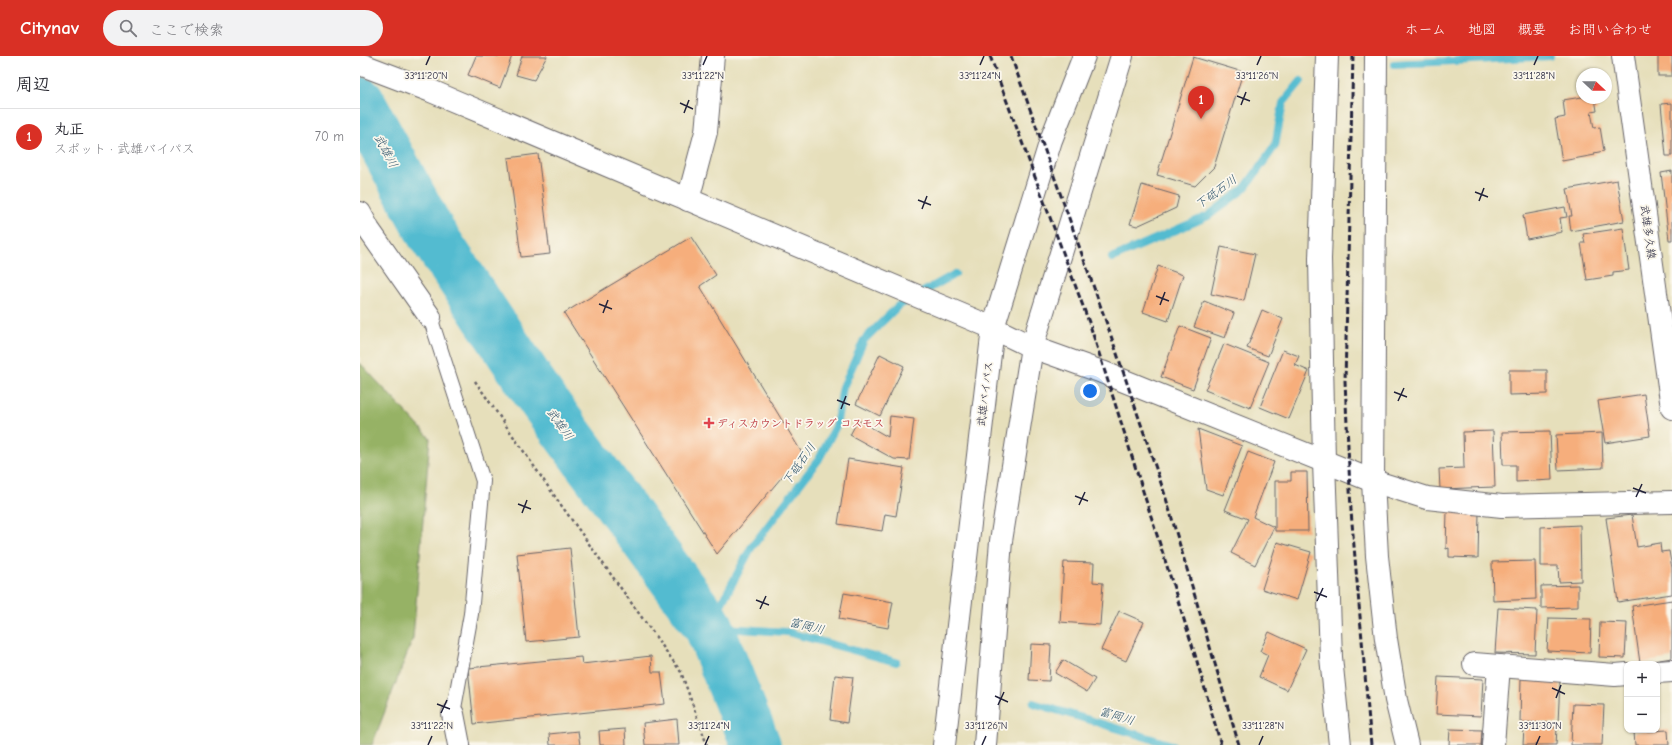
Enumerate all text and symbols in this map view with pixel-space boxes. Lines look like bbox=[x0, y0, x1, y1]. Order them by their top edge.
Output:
search box bbox=[103, 10, 383, 46]
text: Citynav bbox=[20, 17, 79, 39]
icon: search bbox=[117, 17, 139, 39]
text: ここで検索 bbox=[149, 21, 224, 39]
text: ホーム bbox=[1405, 21, 1446, 38]
text: 地図 bbox=[1468, 21, 1496, 38]
text: 概要 bbox=[1518, 21, 1546, 38]
text: お問い合わせ bbox=[1568, 21, 1652, 38]
north arrow bbox=[1576, 68, 1612, 104]
text: 33°11'20"N bbox=[404, 70, 448, 82]
text: 33°11'22"N bbox=[682, 70, 724, 82]
text: 33°11'24"N bbox=[959, 70, 1001, 82]
text: 33°11'26"N bbox=[1236, 70, 1278, 82]
text: 33°11'28"N bbox=[1513, 70, 1555, 82]
text: 周辺 bbox=[16, 75, 50, 94]
pin: 1 bbox=[1188, 86, 1214, 119]
text: 丸正 bbox=[54, 120, 84, 138]
text: 1 bbox=[26, 129, 32, 144]
text: 70 m bbox=[315, 129, 344, 144]
water label: 武雄川 bbox=[371, 132, 401, 170]
text: スポット · 武雄バイパス bbox=[54, 141, 195, 156]
water label: 下砥石川 bbox=[1192, 172, 1240, 212]
street label: 武雄多久線 bbox=[1638, 204, 1658, 260]
street label: 武雄バイパス bbox=[975, 361, 995, 427]
your location bbox=[1080, 381, 1100, 401]
water label: 武雄川 bbox=[544, 405, 576, 443]
place label: ディスカウントドラッグ コスモス bbox=[717, 417, 884, 430]
marker: ディスカウントドラッグ コスモス bbox=[704, 418, 714, 428]
water label: 下砥石川 bbox=[779, 440, 819, 488]
water label: 富岡川 bbox=[788, 615, 826, 637]
map controls bbox=[1624, 661, 1660, 733]
button: + bbox=[1624, 661, 1660, 697]
button: − bbox=[1624, 697, 1660, 733]
water label: 富岡川 bbox=[1098, 704, 1136, 728]
text: 33°11'22"N bbox=[411, 720, 453, 732]
text: 33°11'24"N bbox=[688, 720, 730, 732]
text: 33°11'26"N bbox=[965, 720, 1007, 732]
text: 33°11'28"N bbox=[1242, 720, 1284, 732]
text: 33°11'30"N bbox=[1519, 720, 1561, 732]

